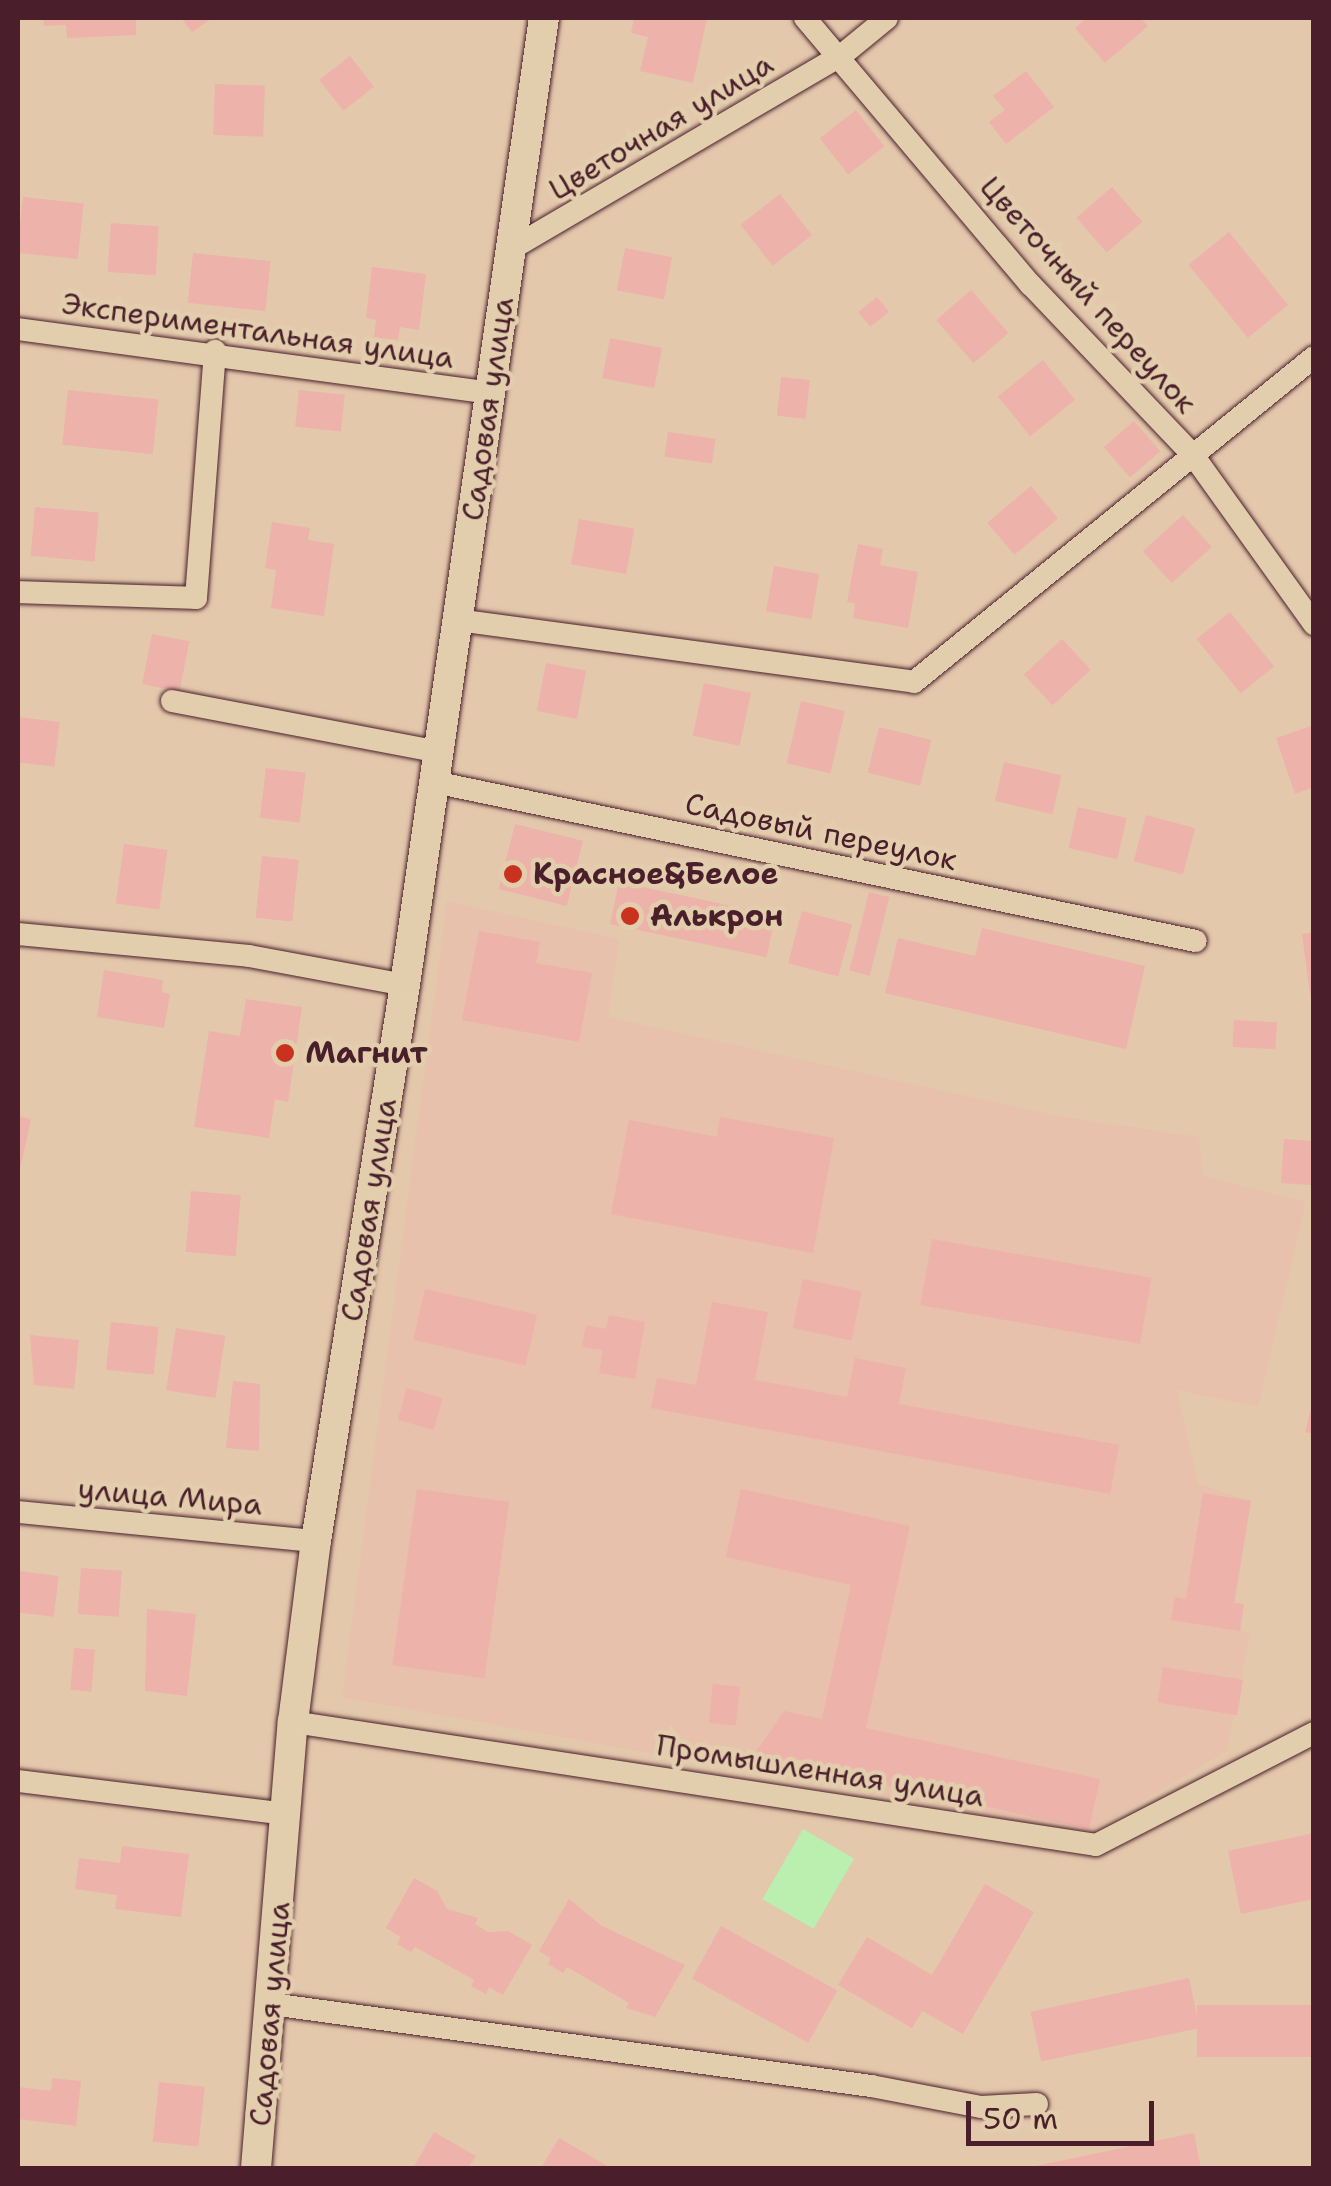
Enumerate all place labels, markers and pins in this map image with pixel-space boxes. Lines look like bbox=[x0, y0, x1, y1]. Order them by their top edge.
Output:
place label: Красное&Белое bbox=[533, 856, 778, 892]
marker: Красное&Белое bbox=[502, 863, 524, 885]
place label: Алькрон bbox=[650, 898, 783, 934]
marker: Алькрон bbox=[619, 905, 641, 927]
place label: Магнит bbox=[305, 1035, 428, 1071]
marker: Магнит bbox=[274, 1042, 296, 1064]

